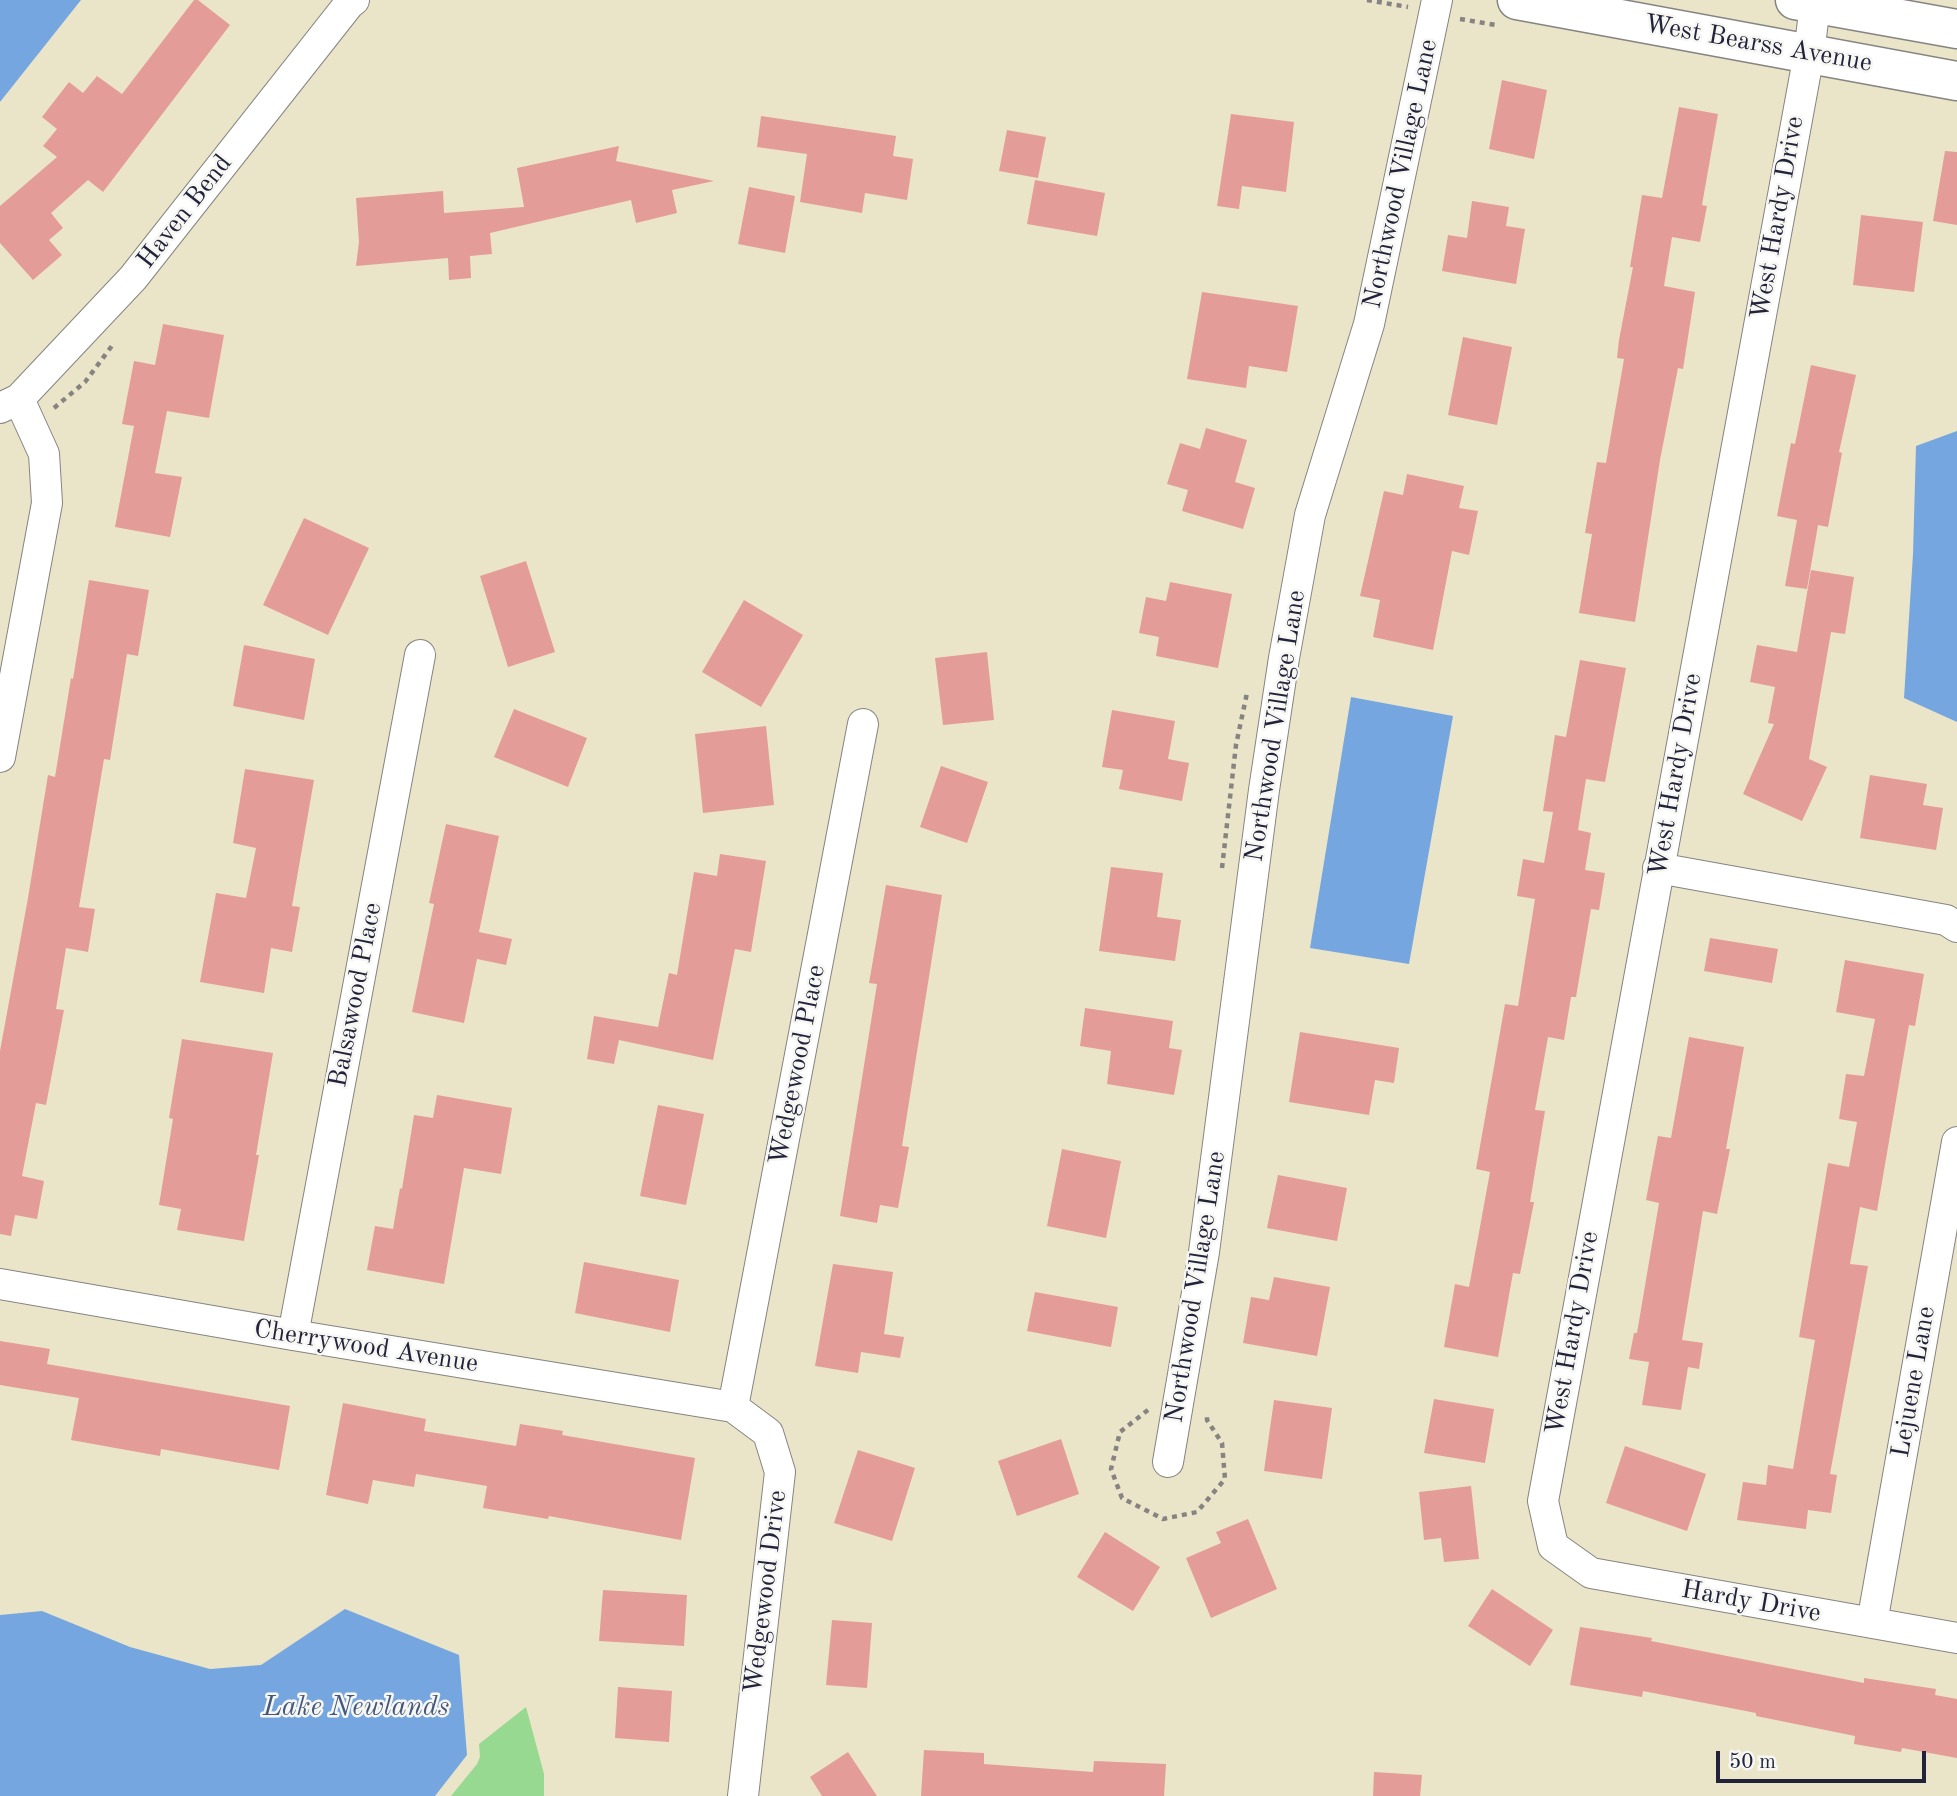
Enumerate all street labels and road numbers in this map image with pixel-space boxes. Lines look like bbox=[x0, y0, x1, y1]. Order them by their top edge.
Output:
street label: West Bearss Avenue bbox=[1642, 9, 1874, 79]
street label: Northwood Village Lane bbox=[1357, 36, 1445, 312]
street label: West Hardy Drive bbox=[1745, 114, 1811, 322]
street label: Haven Bend bbox=[131, 149, 239, 275]
street label: Northwood Village Lane bbox=[1239, 588, 1313, 864]
street label: West Hardy Drive bbox=[1643, 671, 1709, 879]
street label: Balsawood Place bbox=[323, 900, 389, 1090]
street label: Wedgewood Place bbox=[763, 962, 833, 1168]
street label: Northwood Village Lane bbox=[1159, 1149, 1233, 1425]
street label: West Hardy Drive bbox=[1540, 1229, 1606, 1437]
street label: Lejuene Lane bbox=[1885, 1304, 1943, 1460]
street label: Cherrywood Avenue bbox=[252, 1314, 480, 1380]
street label: Wedgewood Drive bbox=[738, 1488, 794, 1696]
street label: Hardy Drive bbox=[1679, 1574, 1823, 1630]

